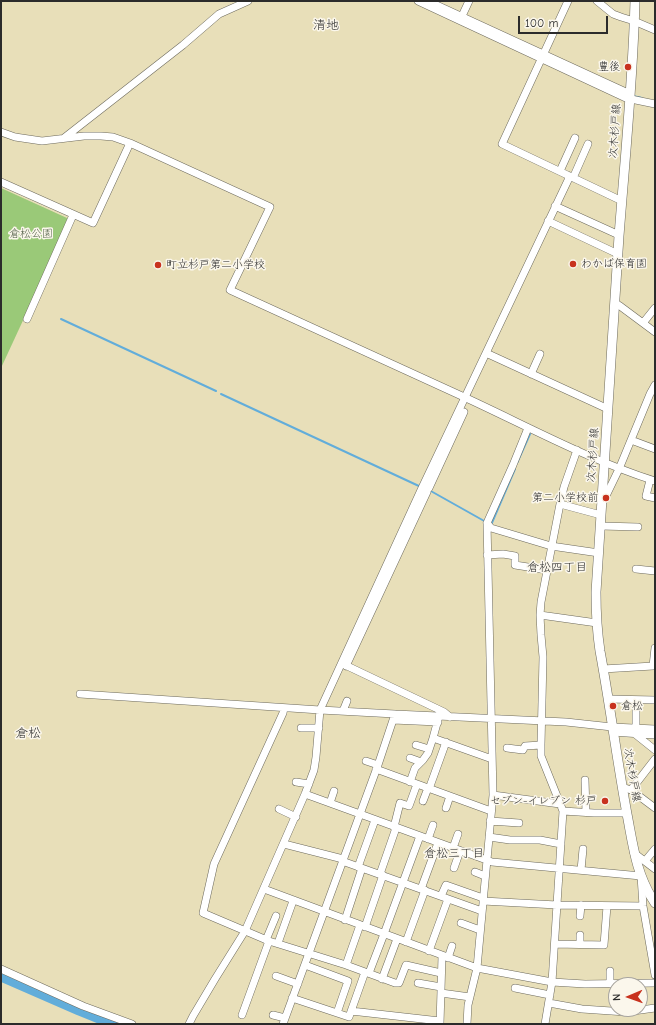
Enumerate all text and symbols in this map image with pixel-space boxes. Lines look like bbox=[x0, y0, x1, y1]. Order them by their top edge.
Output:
scale bar bbox=[520, 8, 610, 34]
text: 100 m bbox=[525, 16, 558, 30]
district label: 清地 bbox=[313, 17, 339, 33]
place label: 豊後 bbox=[598, 60, 620, 74]
marker: 豊後 bbox=[623, 62, 633, 72]
street label: 次木杉戸線 bbox=[606, 103, 624, 159]
park label: 倉松公園 bbox=[9, 227, 53, 241]
place label: わかば保育園 bbox=[581, 257, 647, 271]
place label: 町立杉戸第二小学校 bbox=[166, 258, 265, 272]
marker: わかば保育園 bbox=[568, 259, 578, 269]
marker: 町立杉戸第二小学校 bbox=[153, 260, 163, 270]
street label: 次木杉戸線 bbox=[584, 427, 602, 483]
place label: 第二小学校前 bbox=[532, 491, 598, 505]
marker: 第二小学校前 bbox=[601, 493, 611, 503]
district label: 倉松四丁目 bbox=[527, 561, 587, 575]
place label: 倉松 bbox=[621, 699, 643, 713]
marker: 倉松 bbox=[608, 701, 618, 711]
district label: 倉松 bbox=[15, 725, 41, 741]
street label: 次木杉戸線 bbox=[621, 747, 643, 803]
place label: セブン-イレブン 杉戸 bbox=[490, 794, 597, 808]
marker: セブン-イレブン 杉戸 bbox=[600, 796, 610, 806]
district label: 倉松三丁目 bbox=[424, 847, 484, 861]
north arrow bbox=[608, 977, 648, 1017]
text: N bbox=[610, 994, 623, 1001]

